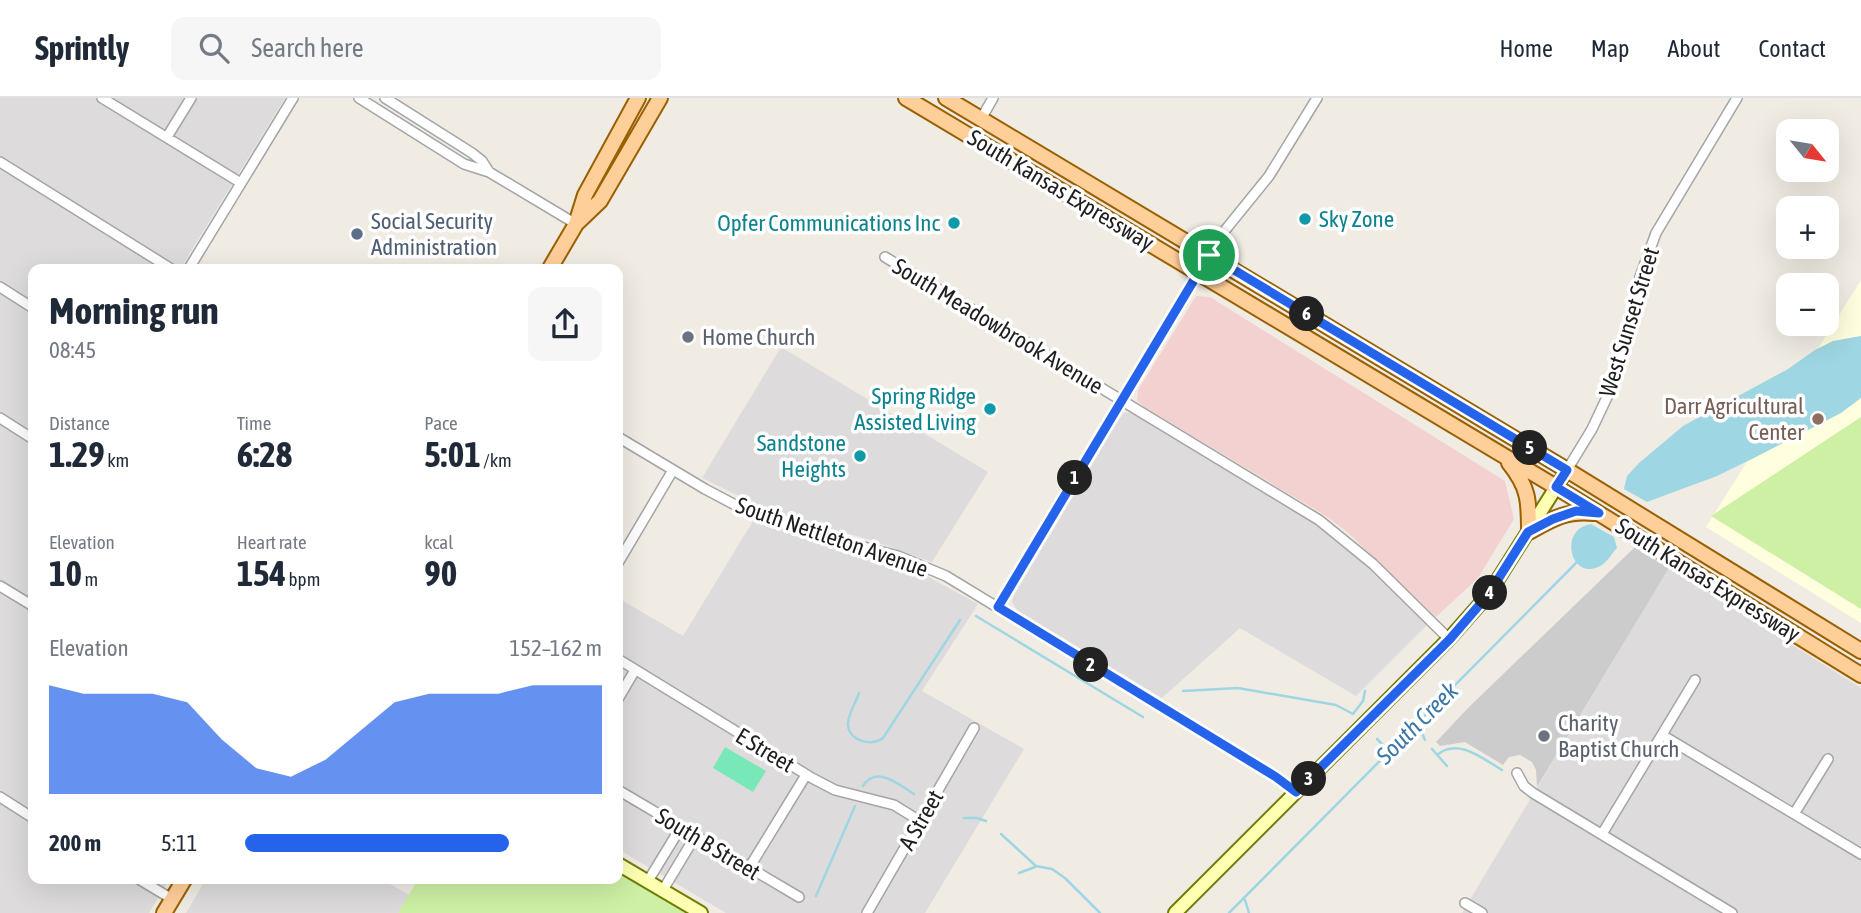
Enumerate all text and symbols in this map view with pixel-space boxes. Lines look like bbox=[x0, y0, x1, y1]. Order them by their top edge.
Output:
search box bbox=[171, 17, 661, 80]
text: Sprintly bbox=[35, 29, 129, 67]
icon: search bbox=[195, 29, 233, 67]
text: Search here bbox=[251, 33, 364, 63]
text: Home bbox=[1499, 35, 1553, 62]
text: Map bbox=[1591, 35, 1629, 62]
text: About bbox=[1667, 35, 1720, 62]
text: Contact bbox=[1758, 35, 1826, 62]
north arrow bbox=[1776, 119, 1839, 182]
map controls bbox=[1776, 119, 1839, 336]
street label: South Kansas Expressway bbox=[963, 124, 1159, 256]
button: + bbox=[1776, 196, 1839, 259]
place label: Sky Zone bbox=[1319, 206, 1394, 232]
place label: Social Security Administration bbox=[371, 208, 497, 260]
place label: Opfer Communications Inc bbox=[717, 210, 940, 236]
marker: Sky Zone bbox=[1297, 211, 1313, 227]
marker: Opfer Communications Inc bbox=[946, 215, 962, 231]
pin bbox=[1179, 225, 1239, 285]
marker: Social Security Administration bbox=[349, 226, 365, 242]
icon: arrive bbox=[1190, 236, 1228, 274]
street label: West Sunset Street bbox=[1594, 244, 1664, 400]
street label: South Meadowbrook Avenue bbox=[888, 253, 1108, 399]
button: − bbox=[1776, 273, 1839, 336]
button: share bbox=[528, 287, 602, 361]
text: Morning run bbox=[49, 289, 219, 332]
pin: 6 bbox=[1290, 296, 1324, 332]
text: 6 bbox=[1302, 302, 1311, 324]
place label: Home Church bbox=[702, 324, 815, 350]
marker: Home Church bbox=[680, 329, 696, 345]
text: 08:45 bbox=[49, 337, 96, 363]
place label: Spring Ridge Assisted Living bbox=[854, 383, 976, 435]
place label: Darr Agricultural Center bbox=[1664, 393, 1805, 445]
marker: Spring Ridge Assisted Living bbox=[982, 401, 998, 417]
marker: Darr Agricultural Center bbox=[1810, 411, 1826, 427]
text: Distance bbox=[49, 412, 110, 434]
text: Time bbox=[237, 412, 271, 434]
text: Pace bbox=[424, 412, 458, 434]
place label: Sandstone Heights bbox=[757, 430, 846, 482]
pin: 5 bbox=[1512, 430, 1548, 466]
text: 1.29 bbox=[49, 434, 105, 474]
text: 6:28 bbox=[237, 434, 292, 474]
text: 5:01 bbox=[424, 434, 481, 474]
text: 5 bbox=[1525, 436, 1534, 458]
marker: Sandstone Heights bbox=[852, 448, 868, 464]
text: km bbox=[105, 449, 129, 471]
text: /km bbox=[481, 449, 512, 471]
pin: 1 bbox=[1058, 460, 1092, 496]
text: 1 bbox=[1070, 466, 1079, 488]
street label: South Nettleton Avenue bbox=[733, 492, 931, 582]
street label: South Kansas Expressway bbox=[1611, 513, 1805, 647]
text: Elevation bbox=[49, 531, 115, 553]
text: Heart rate bbox=[237, 531, 307, 553]
text: kcal bbox=[424, 531, 453, 553]
text: 10 bbox=[49, 553, 82, 593]
text: 154 bbox=[237, 553, 286, 593]
text: 90 bbox=[424, 553, 457, 593]
text: m bbox=[82, 568, 98, 590]
text: bpm bbox=[286, 568, 320, 590]
pin: 4 bbox=[1472, 575, 1508, 610]
text: 4 bbox=[1485, 581, 1494, 603]
text: Elevation bbox=[49, 635, 129, 661]
text: 152–162 m bbox=[509, 635, 602, 661]
pin: 2 bbox=[1074, 648, 1108, 682]
text: 2 bbox=[1086, 653, 1095, 675]
water label: South Creek bbox=[1370, 676, 1464, 770]
place label: Charity Baptist Church bbox=[1558, 710, 1679, 762]
street label: E Street bbox=[731, 723, 799, 777]
marker: Charity Baptist Church bbox=[1536, 728, 1552, 744]
pin: 3 bbox=[1292, 762, 1326, 796]
text: 3 bbox=[1304, 767, 1313, 789]
street label: A Street bbox=[894, 785, 948, 855]
street label: South B Street bbox=[651, 803, 765, 885]
text: 200 m bbox=[49, 830, 101, 856]
text: 5:11 bbox=[161, 830, 198, 856]

